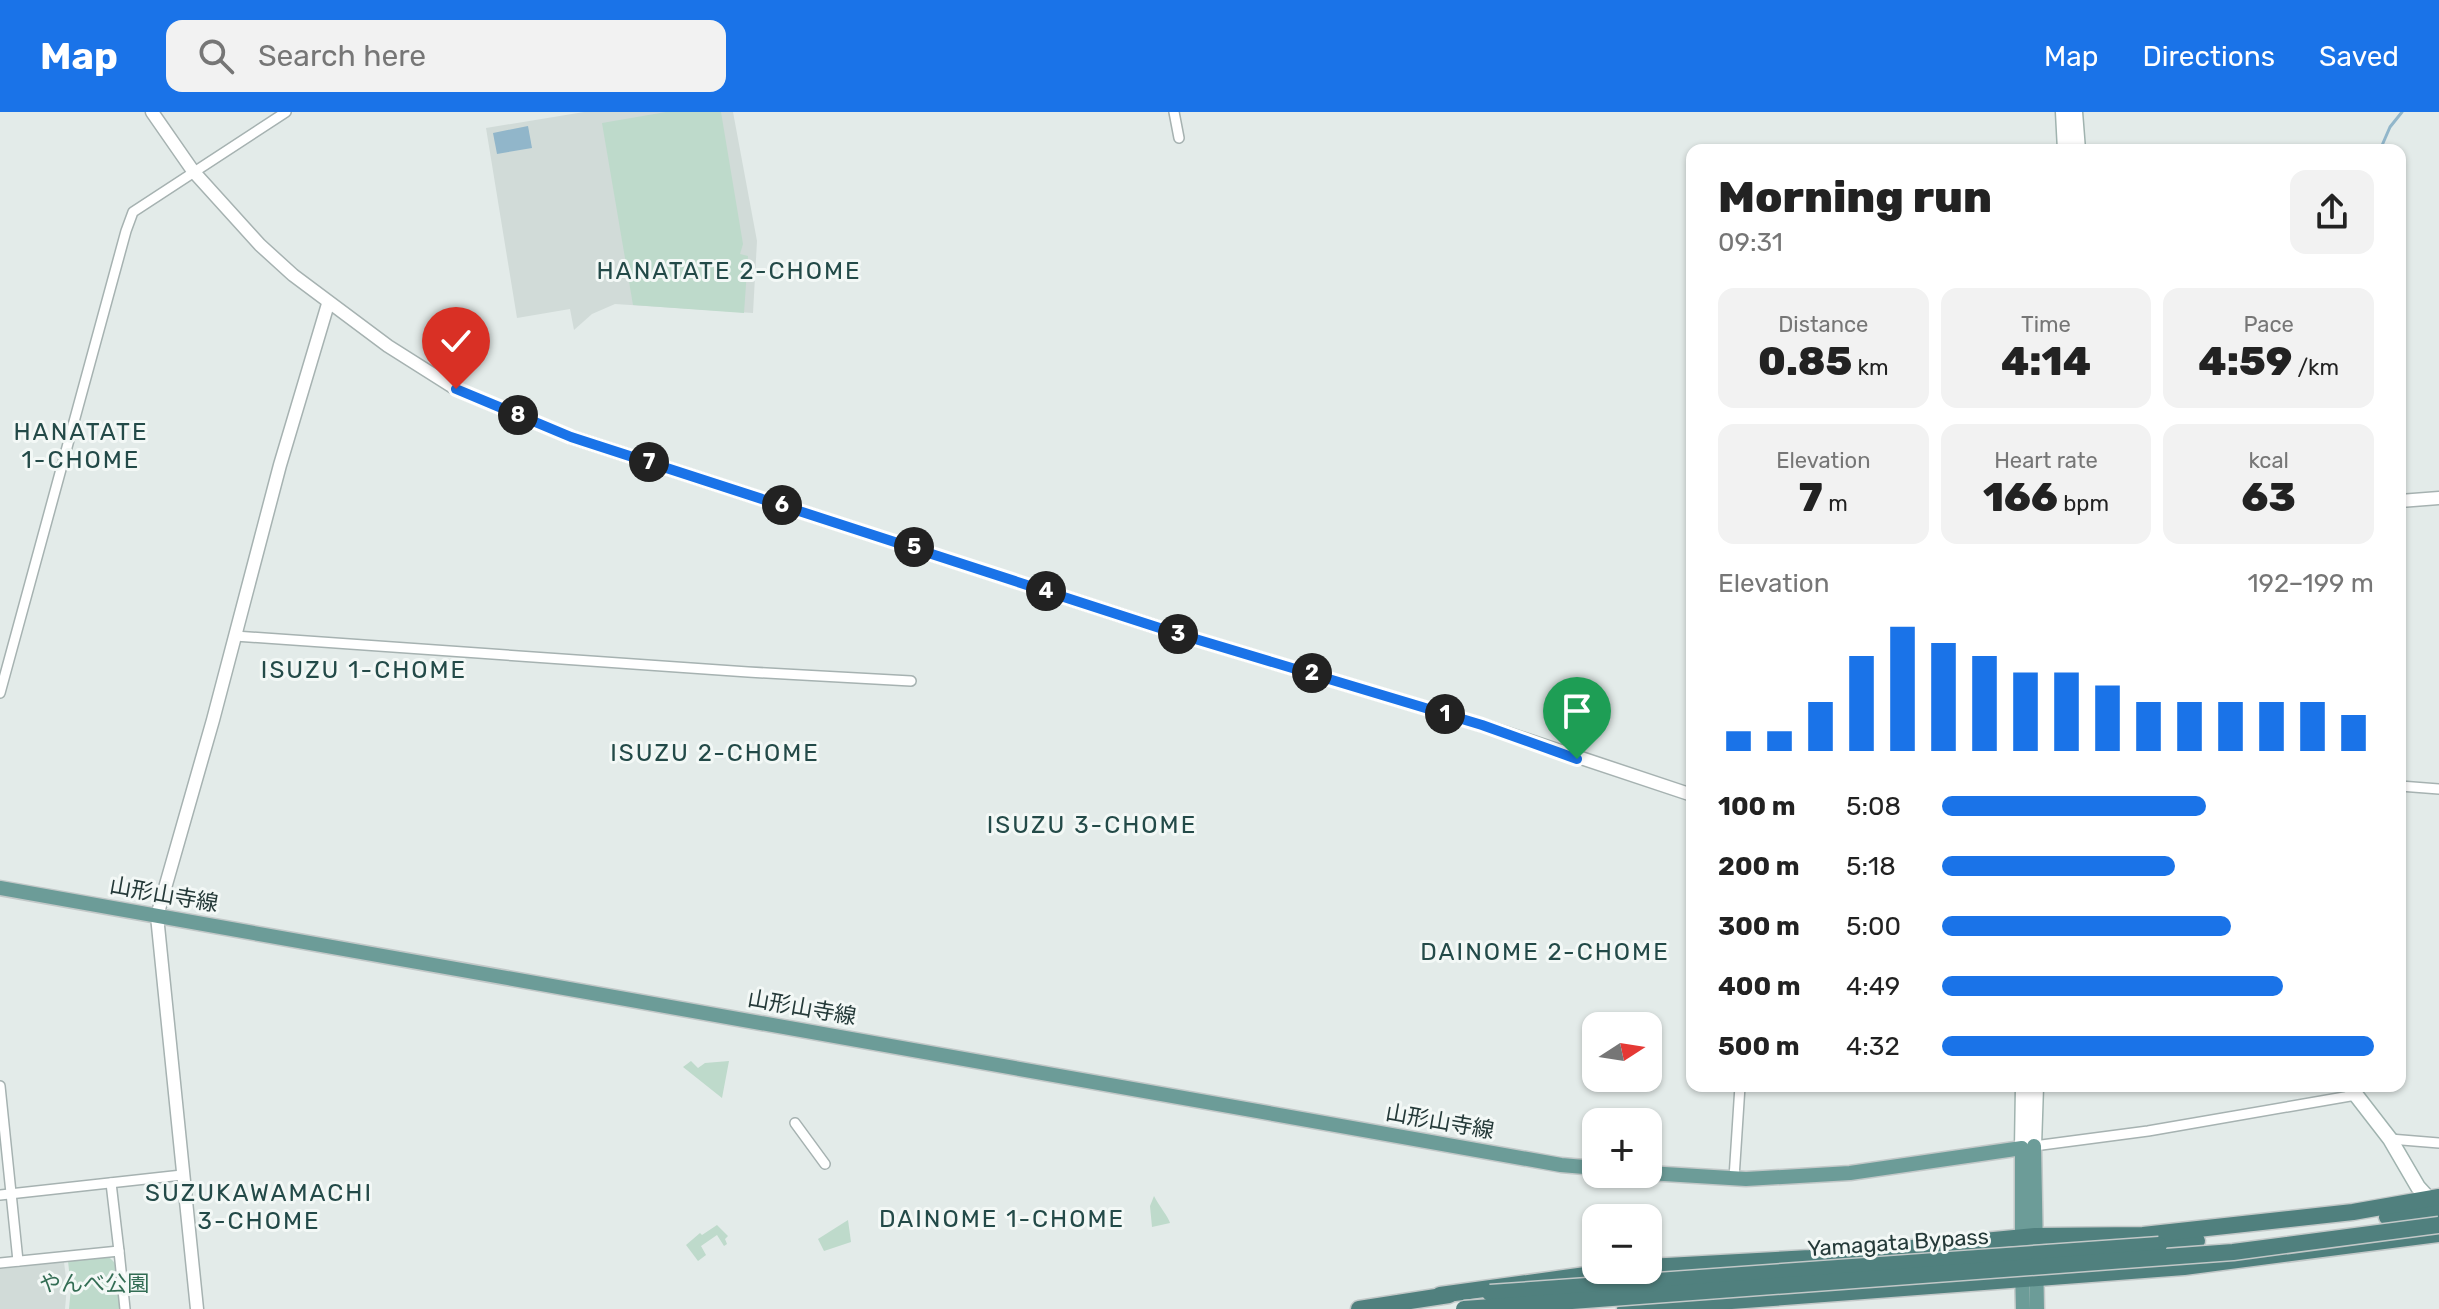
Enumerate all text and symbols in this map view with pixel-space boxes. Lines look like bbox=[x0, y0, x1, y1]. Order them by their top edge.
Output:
search box bbox=[166, 20, 726, 92]
text: Map bbox=[40, 33, 118, 79]
icon: search bbox=[194, 34, 238, 78]
text: Search here bbox=[258, 38, 426, 74]
text: Map bbox=[2044, 40, 2098, 73]
text: Directions bbox=[2142, 40, 2275, 73]
text: Saved bbox=[2319, 40, 2399, 73]
button: share bbox=[2290, 170, 2374, 254]
text: Morning run bbox=[1718, 171, 1992, 223]
text: 09:31 bbox=[1718, 227, 1783, 258]
district label: HANATATE 2-CHOME bbox=[596, 257, 862, 285]
pin bbox=[422, 307, 490, 389]
text: Distance bbox=[1778, 311, 1868, 338]
text: Time bbox=[2021, 311, 2071, 338]
text: Pace bbox=[2243, 311, 2294, 338]
icon: check bbox=[434, 319, 478, 363]
text: 0.85 bbox=[1758, 338, 1852, 385]
text: 4:14 bbox=[2001, 338, 2091, 385]
text: 4:59 bbox=[2198, 338, 2292, 385]
text: km bbox=[1852, 354, 1889, 381]
text: /km bbox=[2292, 354, 2339, 381]
pin: 8 bbox=[498, 395, 538, 435]
text: 8 bbox=[511, 401, 525, 428]
district label: HANATATE 1-CHOME bbox=[13, 418, 149, 474]
pin: 7 bbox=[629, 442, 669, 482]
text: Elevation bbox=[1776, 447, 1870, 474]
text: Heart rate bbox=[1994, 447, 2098, 474]
text: kcal bbox=[2248, 447, 2289, 474]
text: 7 bbox=[643, 448, 655, 475]
text: 7 bbox=[1799, 474, 1823, 521]
text: 166 bbox=[1983, 474, 2058, 521]
text: 63 bbox=[2242, 474, 2296, 521]
pin: 6 bbox=[762, 485, 802, 525]
text: m bbox=[1823, 490, 1848, 517]
text: bpm bbox=[2058, 490, 2109, 517]
text: 6 bbox=[775, 491, 789, 518]
pin: 5 bbox=[894, 527, 934, 567]
text: 5 bbox=[907, 533, 921, 560]
text: Elevation bbox=[1718, 568, 1829, 599]
text: 192–199 m bbox=[2247, 568, 2374, 599]
pin: 4 bbox=[1026, 571, 1066, 611]
text: 4 bbox=[1038, 577, 1054, 604]
pin: 3 bbox=[1158, 614, 1198, 654]
text: 3 bbox=[1171, 620, 1185, 647]
pin: 2 bbox=[1292, 653, 1332, 693]
district label: ISUZU 1-CHOME bbox=[261, 656, 467, 684]
text: 2 bbox=[1305, 659, 1319, 686]
pin bbox=[1543, 677, 1611, 759]
icon: arrive bbox=[1555, 689, 1599, 733]
pin: 1 bbox=[1425, 694, 1465, 734]
text: 1 bbox=[1440, 700, 1450, 727]
district label: ISUZU 2-CHOME bbox=[610, 739, 820, 767]
text: 100 m bbox=[1718, 791, 1796, 822]
text: 5:08 bbox=[1846, 791, 1901, 822]
district label: ISUZU 3-CHOME bbox=[987, 811, 1197, 839]
text: 200 m bbox=[1718, 851, 1800, 882]
text: 5:18 bbox=[1846, 851, 1896, 882]
street label: 山形山寺線 bbox=[107, 872, 220, 917]
text: 300 m bbox=[1718, 911, 1800, 942]
text: 5:00 bbox=[1846, 911, 1901, 942]
district label: DAINOME 2-CHOME bbox=[1420, 938, 1670, 966]
text: 400 m bbox=[1718, 971, 1800, 1002]
text: 4:49 bbox=[1846, 971, 1900, 1002]
street label: 山形山寺線 bbox=[745, 985, 858, 1030]
north arrow bbox=[1582, 1012, 1662, 1092]
map controls bbox=[1582, 1012, 1662, 1284]
text: 500 m bbox=[1718, 1031, 1800, 1062]
text: 4:32 bbox=[1846, 1031, 1900, 1062]
street label: 山形山寺線 bbox=[1383, 1099, 1496, 1144]
button: + bbox=[1582, 1108, 1662, 1188]
district label: SUZUKAWAMACHI 3-CHOME bbox=[145, 1179, 373, 1235]
button: − bbox=[1582, 1204, 1662, 1284]
district label: DAINOME 1-CHOME bbox=[879, 1205, 1125, 1233]
street label: Yamagata Bypass bbox=[1806, 1223, 1990, 1262]
park label: やんべ公園 bbox=[39, 1270, 149, 1297]

